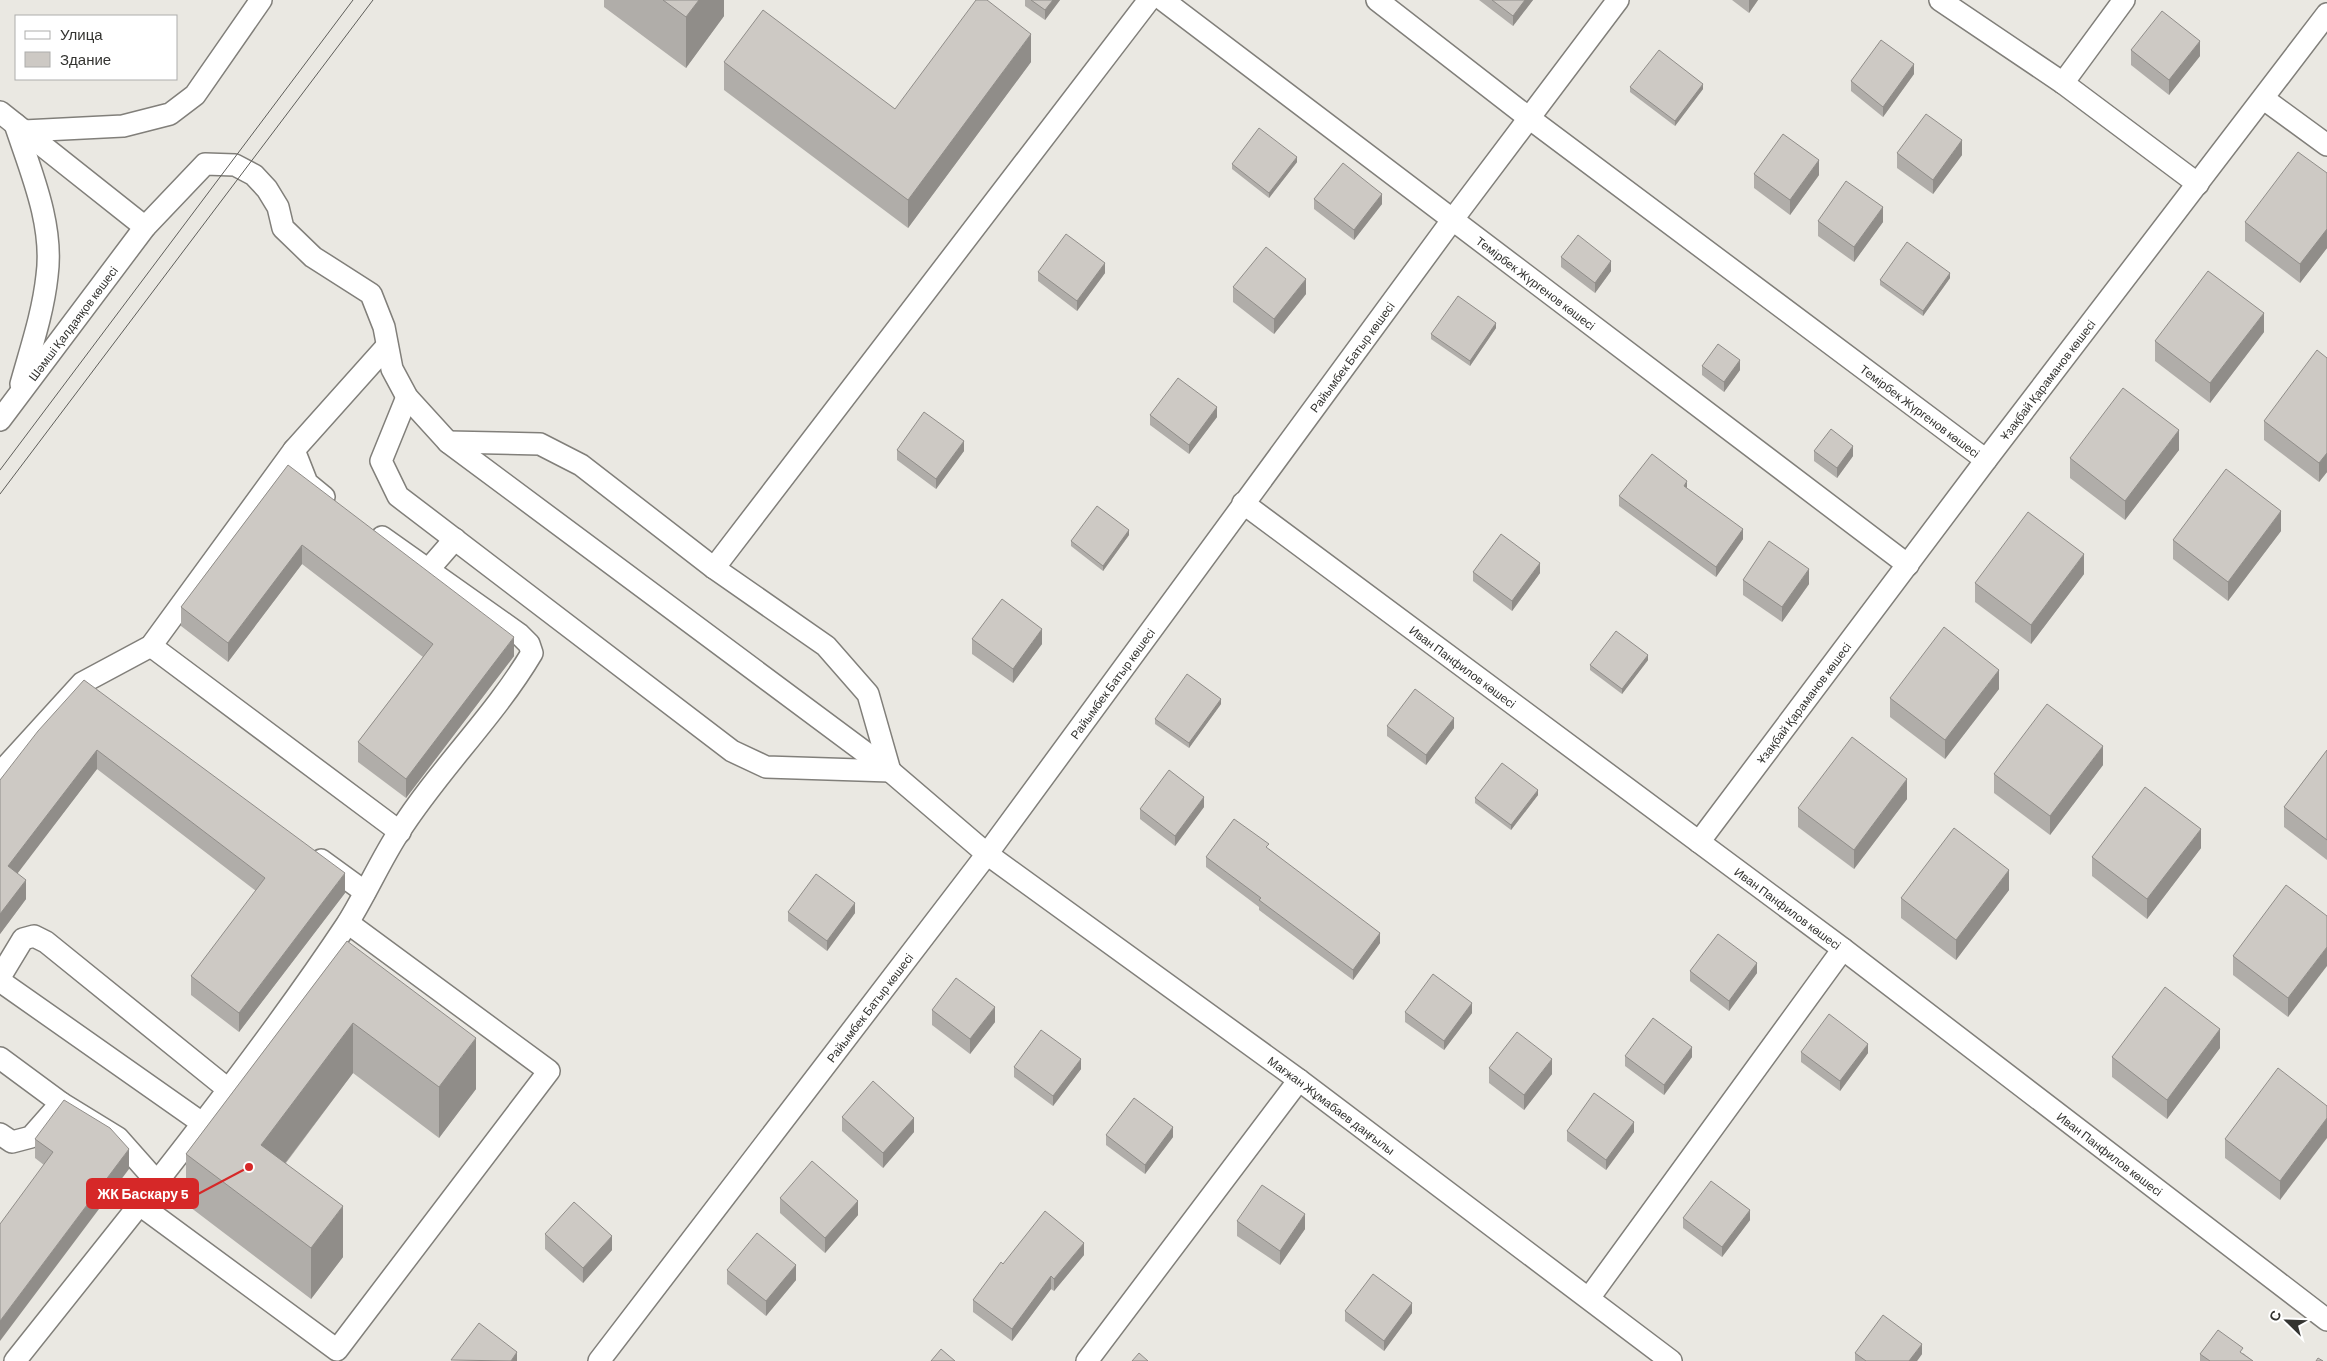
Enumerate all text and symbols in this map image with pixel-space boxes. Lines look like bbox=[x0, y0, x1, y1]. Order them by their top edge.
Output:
legend bbox=[15, 15, 178, 80]
text: Улица bbox=[60, 25, 103, 43]
text: Здание bbox=[60, 50, 111, 68]
street label: Темірбек Жүргенов көшесі bbox=[1474, 233, 1598, 332]
street label: Шәмші Қалдаяқов көшесі bbox=[25, 263, 120, 383]
street label: Райымбек Батыр көшесі bbox=[1307, 299, 1397, 415]
street label: Ұзақбай Қараманов көшесі bbox=[1997, 317, 2098, 442]
street label: Темірбек Жүргенов көшесі bbox=[1858, 361, 1983, 460]
street label: Иван Панфилов көшесі bbox=[1407, 622, 1519, 710]
street label: Райымбек Батыр көшесі bbox=[1067, 626, 1157, 741]
street label: Ұзақбай Қараманов көшесі bbox=[1754, 640, 1853, 766]
street label: Иван Панфилов көшесі bbox=[1732, 864, 1844, 952]
street label: Райымбек Батыр көшесі bbox=[823, 950, 916, 1065]
street label: Мағжан Жұмабаев даңғылы bbox=[1265, 1053, 1398, 1157]
street label: Иван Панфилов көшесі bbox=[2055, 1109, 2165, 1198]
callout: ЖК Баскару 5 bbox=[87, 1179, 198, 1208]
text: ЖК Баскару 5 bbox=[97, 1185, 189, 1202]
north arrow bbox=[2262, 1296, 2312, 1346]
text: С bbox=[2265, 1308, 2284, 1324]

